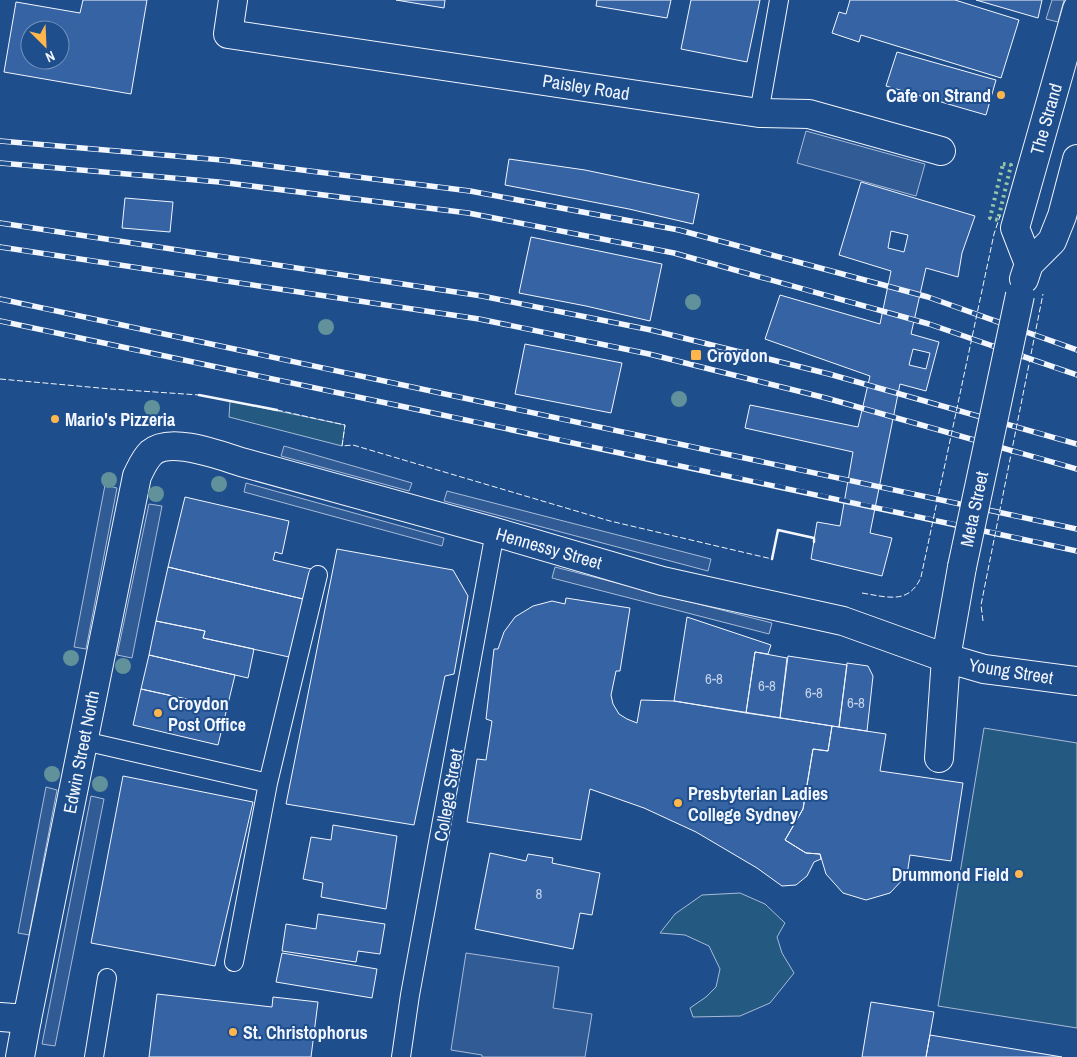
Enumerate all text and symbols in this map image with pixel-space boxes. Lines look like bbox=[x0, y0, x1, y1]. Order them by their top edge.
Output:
north arrow bbox=[20, 20, 70, 70]
text: N bbox=[43, 47, 58, 67]
street label: Paisley Road bbox=[541, 68, 631, 106]
street label: The Strand bbox=[1024, 80, 1068, 158]
place label: Cafe on Strand bbox=[886, 83, 991, 108]
marker: Cafe on Strand bbox=[995, 89, 1007, 101]
place label: Croydon bbox=[707, 343, 768, 368]
marker: Croydon bbox=[689, 348, 703, 362]
place label: Mario's Pizzeria bbox=[65, 407, 176, 432]
marker: Mario's Pizzeria bbox=[49, 413, 61, 425]
street label: Meta Street bbox=[954, 469, 994, 549]
street label: Hennessy Street bbox=[493, 521, 605, 575]
street label: Young Street bbox=[967, 652, 1055, 690]
house number: 6-8 bbox=[705, 668, 723, 689]
house number: 6-8 bbox=[758, 675, 776, 696]
house number: 6-8 bbox=[805, 682, 823, 703]
street label: Edwin Street North bbox=[57, 688, 105, 816]
place label: Croydon Post Office bbox=[168, 691, 246, 737]
house number: 6-8 bbox=[847, 692, 865, 713]
marker: Croydon Post Office bbox=[152, 707, 164, 719]
street label: College Street bbox=[428, 747, 468, 843]
place label: Presbyterian Ladies College Sydney bbox=[688, 781, 828, 827]
marker: Presbyterian Ladies College Sydney bbox=[672, 797, 684, 809]
place label: Drummond Field bbox=[892, 862, 1009, 887]
marker: Drummond Field bbox=[1013, 868, 1025, 880]
house number: 8 bbox=[536, 883, 543, 904]
place label: St. Christophorus bbox=[243, 1020, 368, 1045]
marker: St. Christophorus bbox=[227, 1026, 239, 1038]

